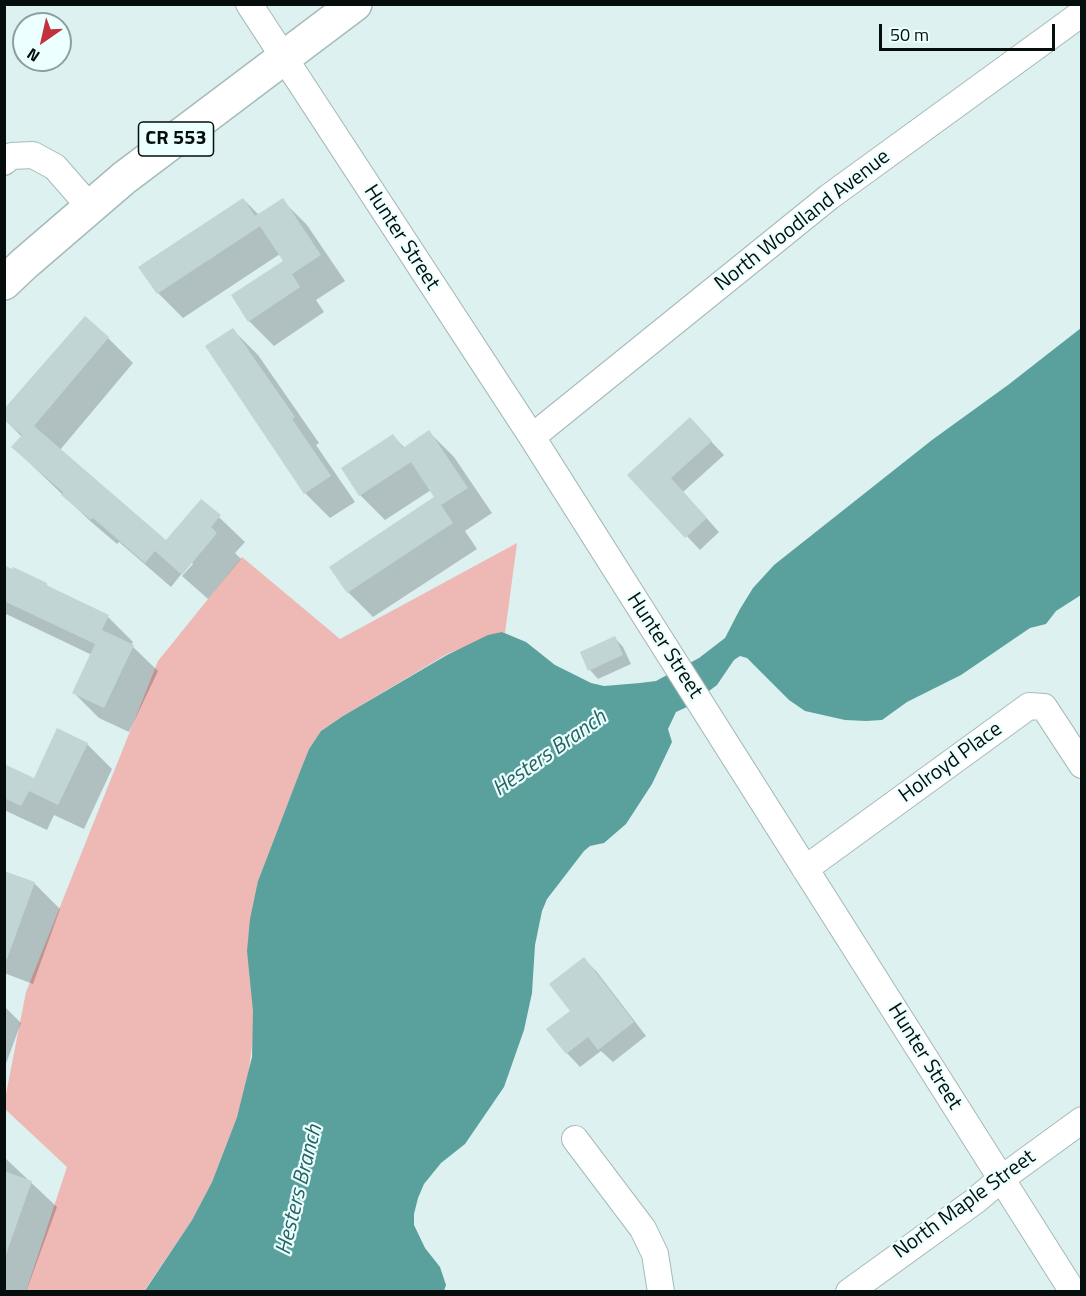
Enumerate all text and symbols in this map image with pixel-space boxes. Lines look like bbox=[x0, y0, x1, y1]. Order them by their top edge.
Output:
north arrow bbox=[12, 12, 72, 72]
scale bar bbox=[882, 12, 1058, 50]
text: 50 m bbox=[890, 21, 929, 48]
text: N bbox=[22, 42, 44, 68]
road number: CR 553 bbox=[138, 122, 213, 156]
street label: North Woodland Avenue bbox=[710, 145, 896, 297]
street label: Hunter Street bbox=[358, 181, 444, 295]
street label: Hunter Street bbox=[621, 589, 707, 703]
water label: Hesters Branch bbox=[488, 705, 612, 803]
street label: Holroyd Place bbox=[895, 717, 1007, 809]
street label: Hunter Street bbox=[881, 999, 967, 1115]
water label: Hesters Branch bbox=[271, 1122, 329, 1258]
street label: North Maple Street bbox=[889, 1145, 1041, 1265]

